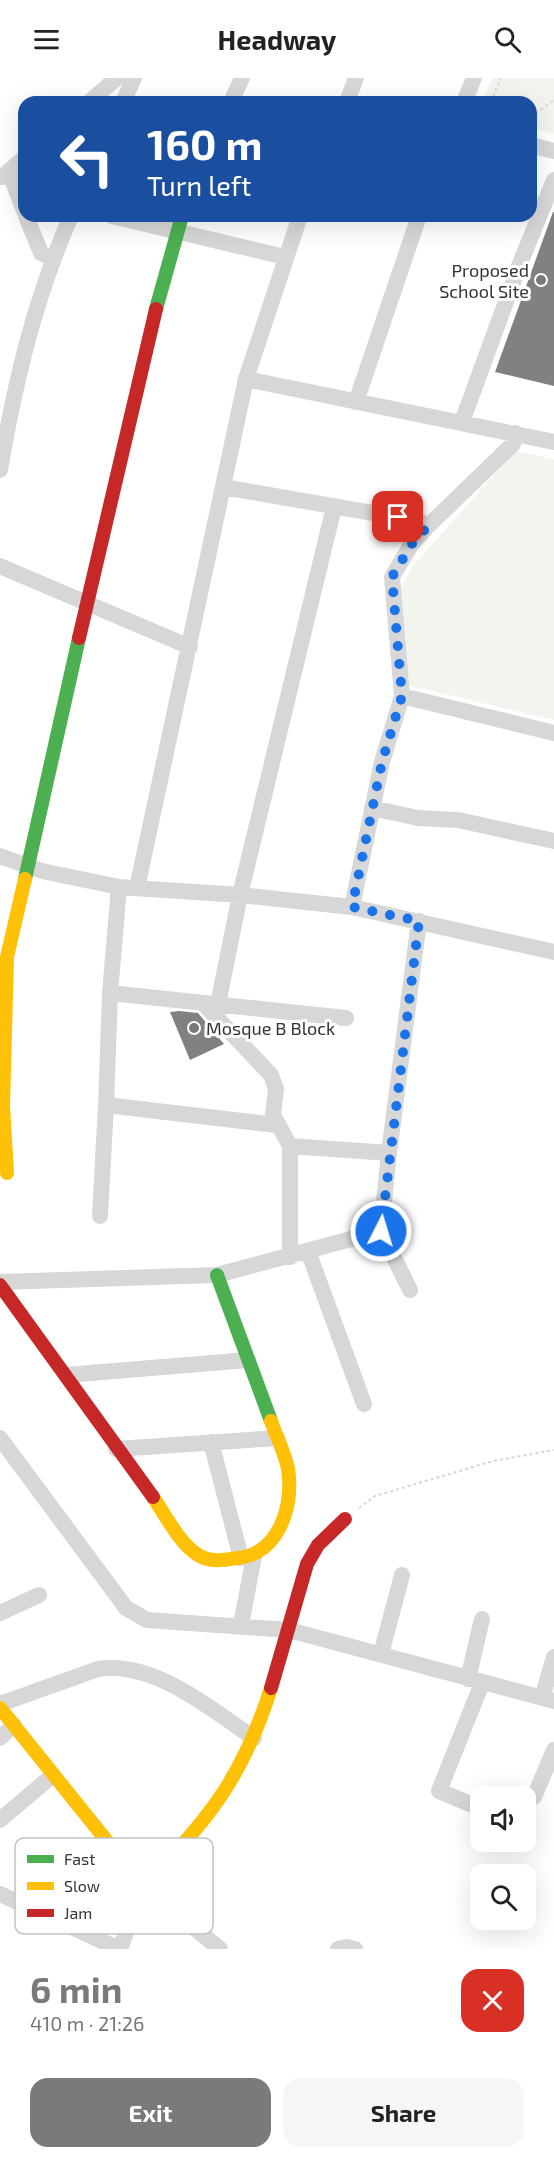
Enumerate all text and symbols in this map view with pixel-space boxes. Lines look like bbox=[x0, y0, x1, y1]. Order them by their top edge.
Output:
icon: menu bbox=[30, 23, 63, 56]
text: Headway bbox=[218, 23, 336, 55]
icon: search bbox=[491, 23, 524, 56]
text: 160 m bbox=[147, 118, 263, 168]
icon: left bbox=[48, 120, 126, 198]
text: Turn left bbox=[147, 169, 251, 201]
place label: Proposed School Site bbox=[439, 259, 529, 302]
marker: Proposed School Site bbox=[534, 273, 548, 287]
pin bbox=[372, 491, 423, 542]
icon: arrive bbox=[381, 500, 414, 533]
place label: Mosque B Block bbox=[206, 1017, 335, 1039]
marker: Mosque B Block bbox=[187, 1021, 201, 1035]
position arrow bbox=[349, 1199, 413, 1263]
map controls bbox=[470, 1786, 536, 1930]
button: sound bbox=[470, 1786, 536, 1852]
legend bbox=[15, 1838, 213, 1934]
text: Fast bbox=[64, 1849, 95, 1868]
button: search bbox=[470, 1864, 536, 1930]
text: Slow bbox=[64, 1876, 100, 1895]
text: Jam bbox=[64, 1903, 92, 1922]
text: 6 min bbox=[30, 1967, 122, 2010]
button: close bbox=[461, 1969, 524, 2032]
text: 410 m · 21:26 bbox=[30, 2011, 145, 2035]
button: Exit bbox=[30, 2078, 271, 2147]
button: Share bbox=[283, 2078, 524, 2147]

